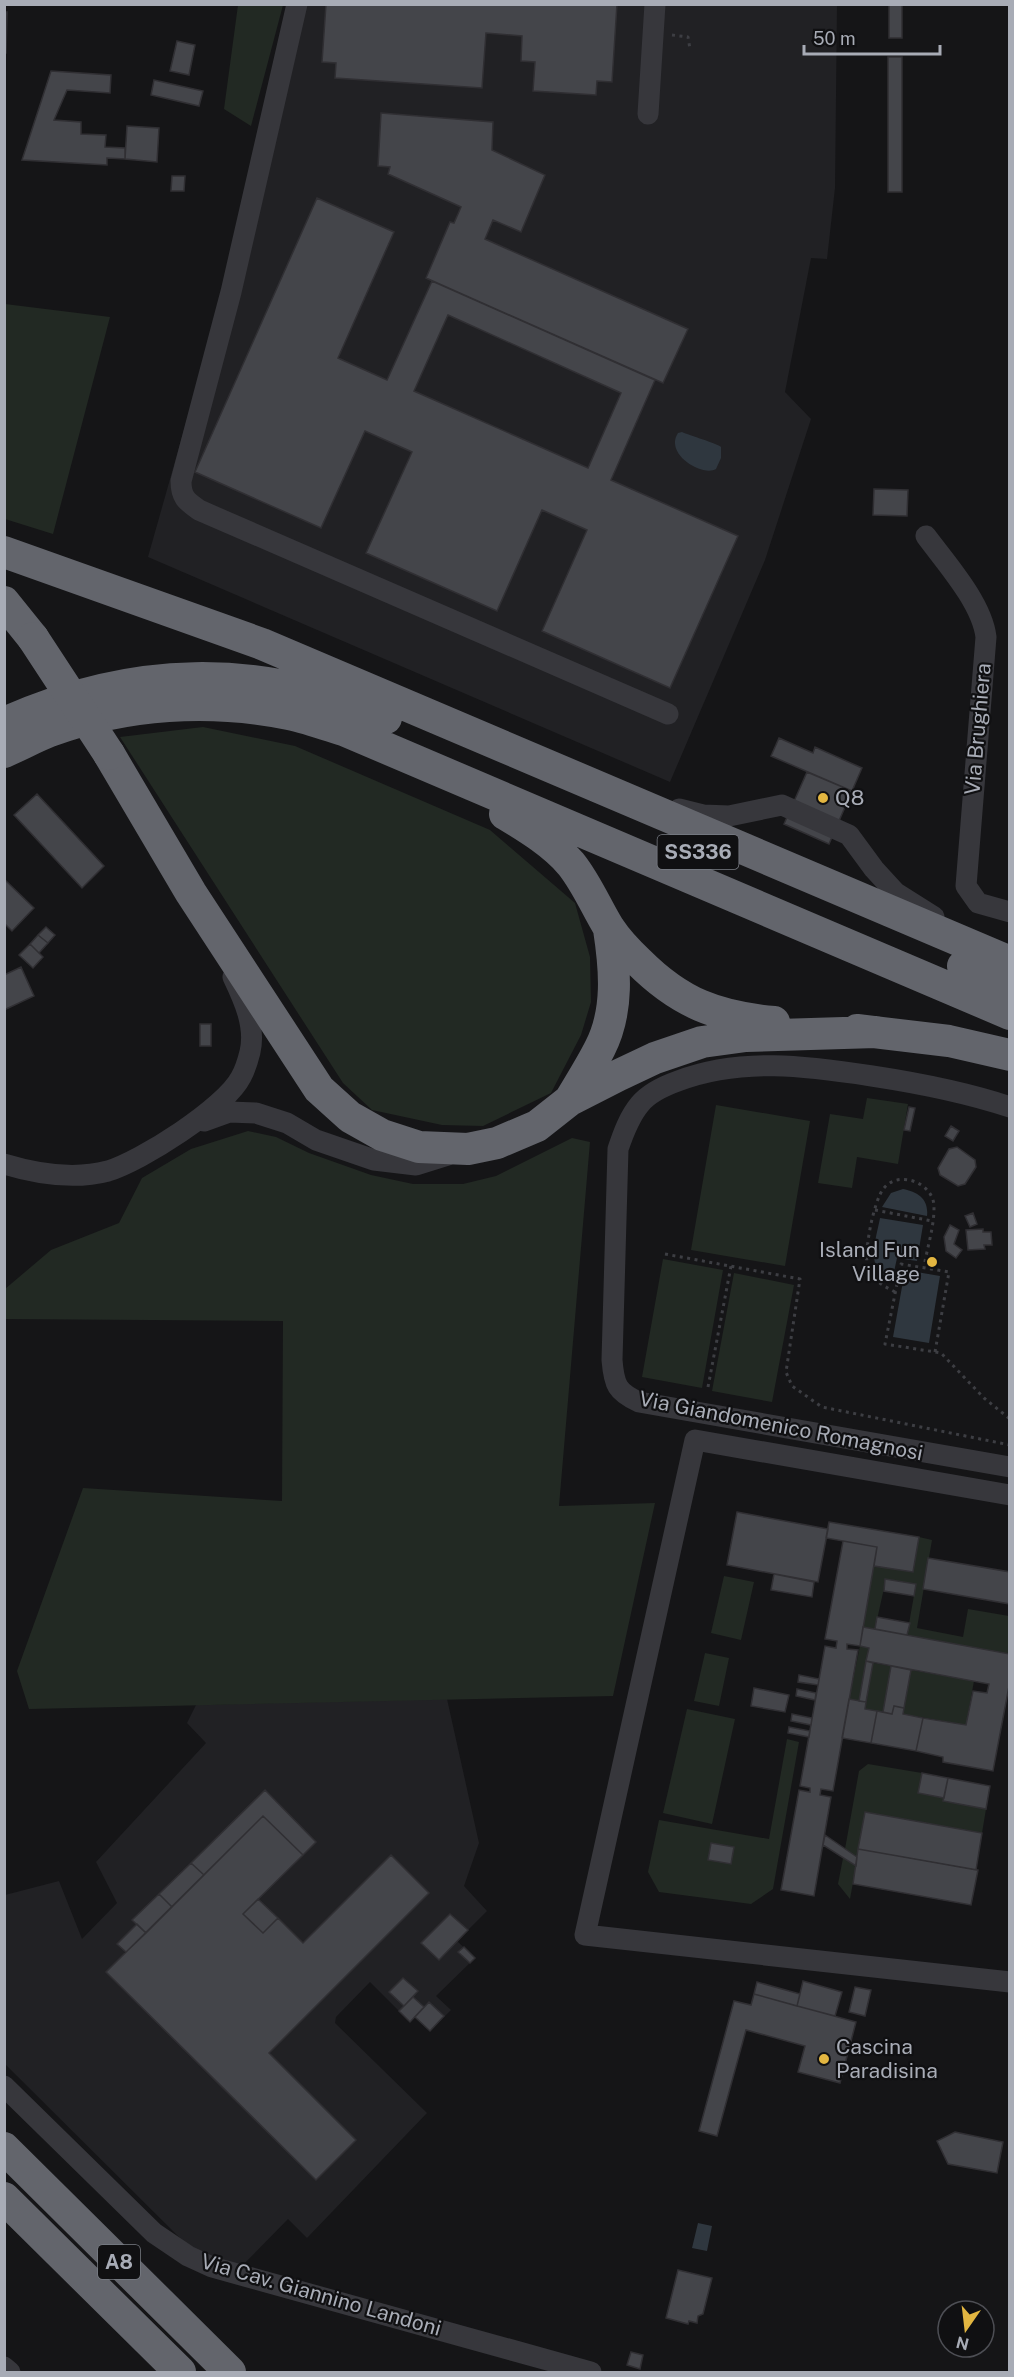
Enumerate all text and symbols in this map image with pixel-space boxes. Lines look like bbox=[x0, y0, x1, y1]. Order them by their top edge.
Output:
scale bar bbox=[804, 18, 940, 56]
text: 50 m bbox=[813, 28, 856, 49]
street label: Via Brughiera bbox=[959, 662, 996, 796]
place label: Q8 bbox=[835, 785, 864, 810]
marker: Q8 bbox=[816, 791, 830, 805]
road number: SS336 bbox=[658, 835, 738, 869]
place label: Island Fun Village bbox=[819, 1237, 920, 1286]
marker: Island Fun Village bbox=[925, 1255, 939, 1269]
street label: Via Giandomenico Romagnosi bbox=[637, 1386, 925, 1465]
place label: Cascina Paradisina bbox=[836, 2034, 938, 2083]
marker: Cascina Paradisina bbox=[817, 2052, 831, 2066]
road number: A8 bbox=[98, 2245, 140, 2279]
street label: Via Cav. Giannino Landoni bbox=[198, 2248, 444, 2341]
north arrow bbox=[936, 2299, 996, 2359]
text: N bbox=[954, 2332, 971, 2354]

